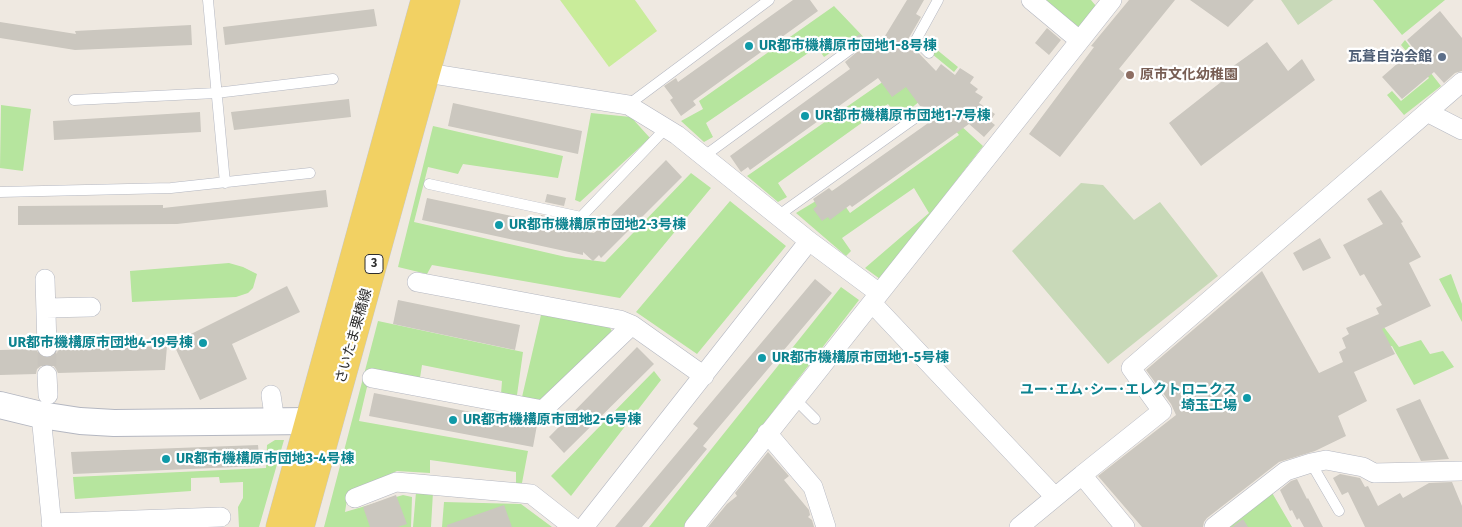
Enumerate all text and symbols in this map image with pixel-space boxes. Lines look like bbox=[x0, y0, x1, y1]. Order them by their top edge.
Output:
place label: UR都市機構原市団地1-8号棟 bbox=[759, 38, 937, 54]
marker: UR都市機構原市団地1-8号棟 bbox=[743, 40, 755, 52]
place label: 瓦葺自治会館 bbox=[1348, 49, 1432, 65]
marker: 瓦葺自治会館 bbox=[1436, 51, 1448, 63]
place label: 原市文化幼稚園 bbox=[1140, 67, 1238, 83]
marker: 原市文化幼稚園 bbox=[1124, 69, 1136, 81]
place label: UR都市機構原市団地1-7号棟 bbox=[815, 108, 991, 124]
marker: UR都市機構原市団地1-7号棟 bbox=[799, 110, 811, 122]
place label: UR都市機構原市団地2-3号棟 bbox=[509, 217, 686, 233]
marker: UR都市機構原市団地2-3号棟 bbox=[493, 219, 505, 231]
road number: 3 bbox=[365, 254, 383, 274]
street label: さいたま栗橋線 bbox=[332, 287, 376, 385]
place label: UR都市機構原市団地4-19号棟 bbox=[8, 335, 193, 351]
marker: UR都市機構原市団地4-19号棟 bbox=[197, 337, 209, 349]
place label: UR都市機構原市団地1-5号棟 bbox=[772, 350, 949, 366]
marker: UR都市機構原市団地1-5号棟 bbox=[756, 352, 768, 364]
place label: ユー･エム･シー･エレクトロニクス 埼玉工場 bbox=[1020, 382, 1237, 414]
marker: ユー･エム･シー･エレクトロニクス 埼玉工場 bbox=[1241, 392, 1253, 404]
place label: UR都市機構原市団地2-6号棟 bbox=[463, 412, 642, 428]
marker: UR都市機構原市団地2-6号棟 bbox=[447, 414, 459, 426]
place label: UR都市機構原市団地3-4号棟 bbox=[176, 451, 354, 467]
marker: UR都市機構原市団地3-4号棟 bbox=[160, 453, 172, 465]

